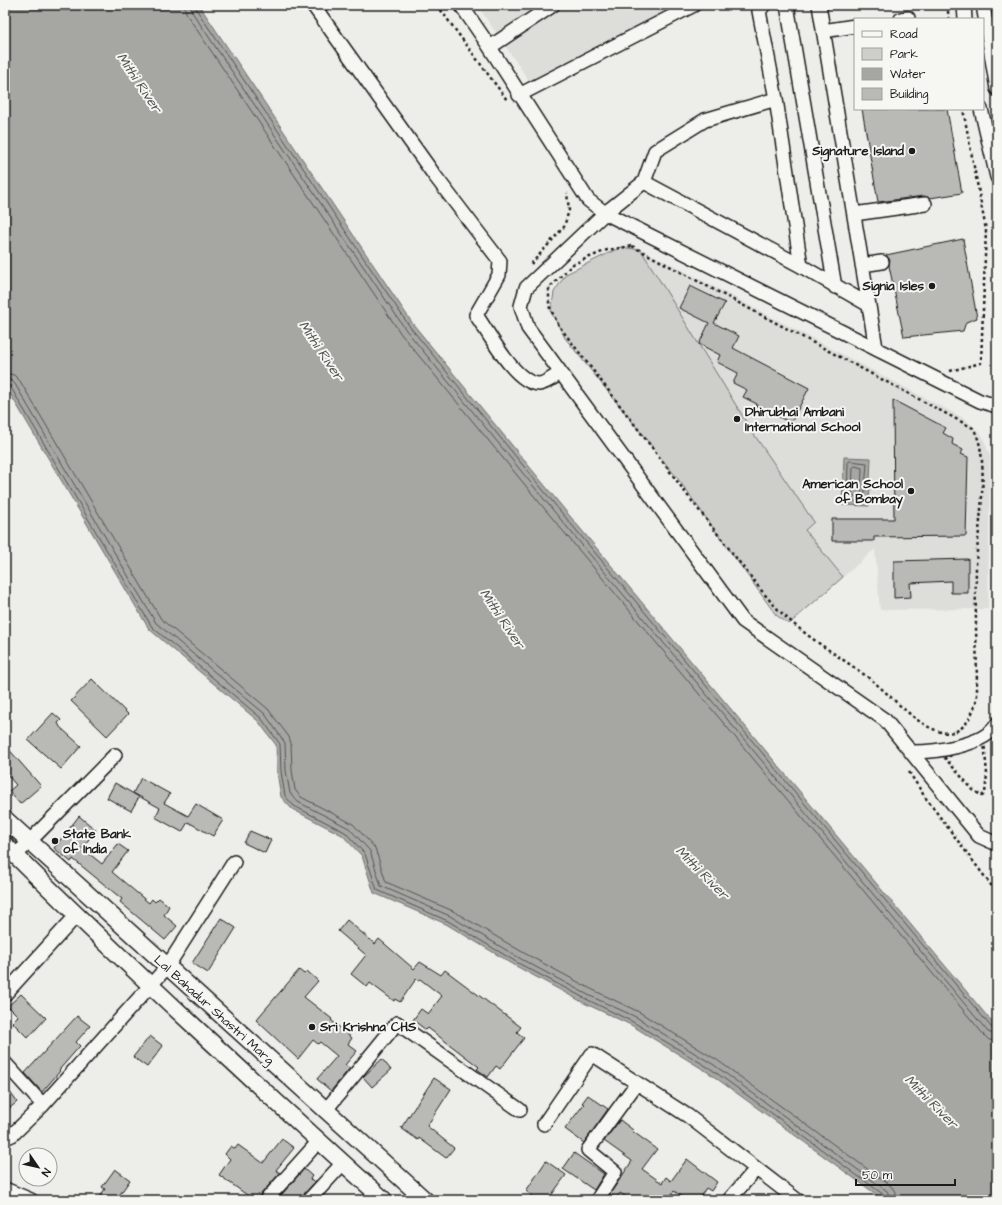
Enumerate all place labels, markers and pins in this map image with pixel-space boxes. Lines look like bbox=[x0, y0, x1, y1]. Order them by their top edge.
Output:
place label: Signature Island bbox=[811, 142, 904, 162]
marker: Signature Island bbox=[907, 146, 917, 156]
place label: Signia Isles bbox=[862, 277, 924, 297]
marker: Signia Isles bbox=[927, 281, 937, 291]
place label: Dhirubhai Ambani International School bbox=[745, 403, 861, 436]
marker: Dhirubhai Ambani International School bbox=[732, 414, 742, 424]
place label: American School of Bombay bbox=[802, 475, 904, 509]
marker: American School of Bombay bbox=[906, 486, 916, 496]
place label: State Bank of India bbox=[62, 825, 132, 858]
marker: State Bank of India bbox=[50, 836, 60, 846]
place label: Sri Krishna CHS bbox=[319, 1018, 417, 1036]
marker: Sri Krishna CHS bbox=[307, 1022, 317, 1032]

